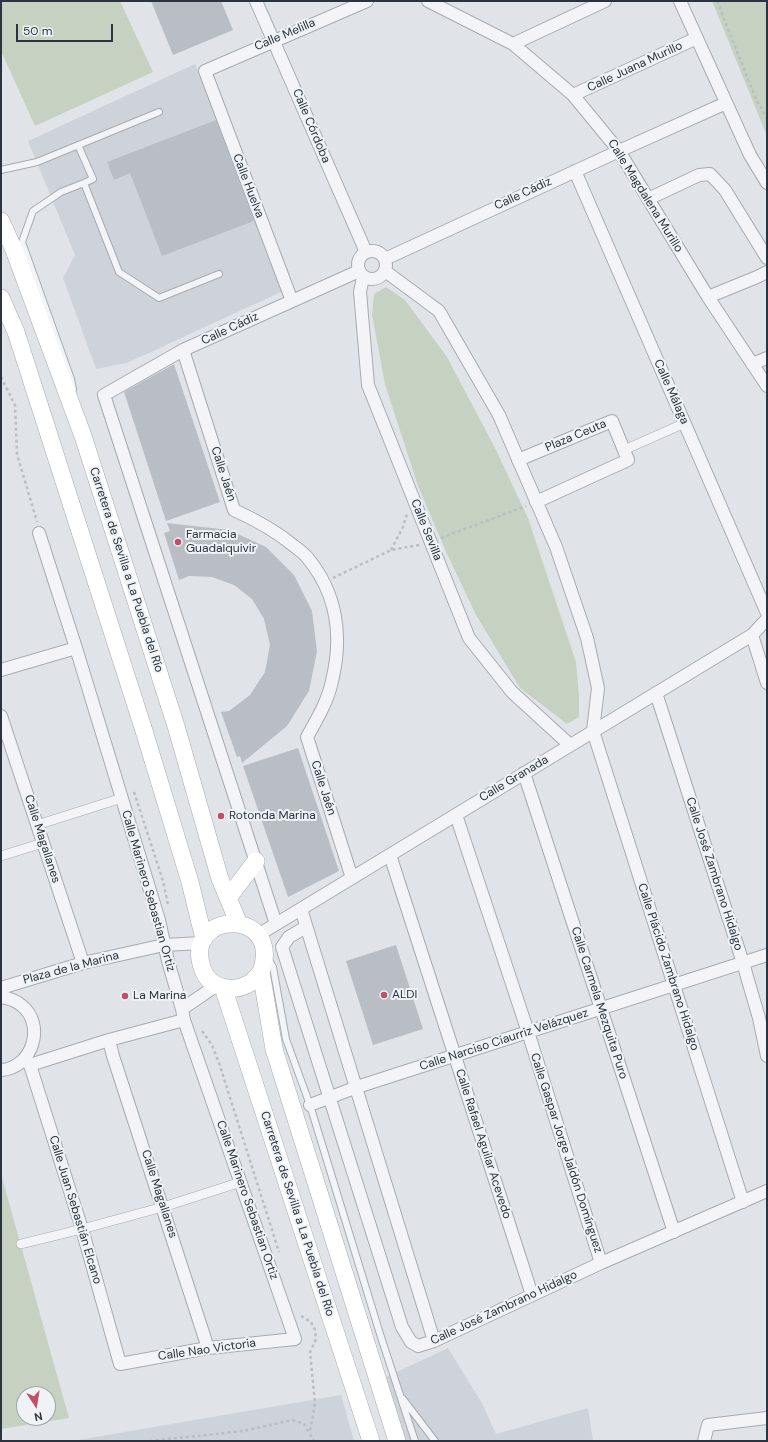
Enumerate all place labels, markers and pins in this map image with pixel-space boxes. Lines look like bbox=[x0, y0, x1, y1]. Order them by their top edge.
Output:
place label: Farmacia Guadalquivir bbox=[186, 528, 256, 556]
marker: Farmacia Guadalquivir bbox=[173, 537, 183, 547]
place label: Rotonda Marina bbox=[229, 809, 316, 823]
marker: Rotonda Marina bbox=[216, 811, 226, 821]
place label: ALDI bbox=[392, 988, 417, 1002]
place label: La Marina bbox=[133, 989, 186, 1003]
marker: ALDI bbox=[379, 990, 389, 1000]
marker: La Marina bbox=[120, 991, 130, 1001]

